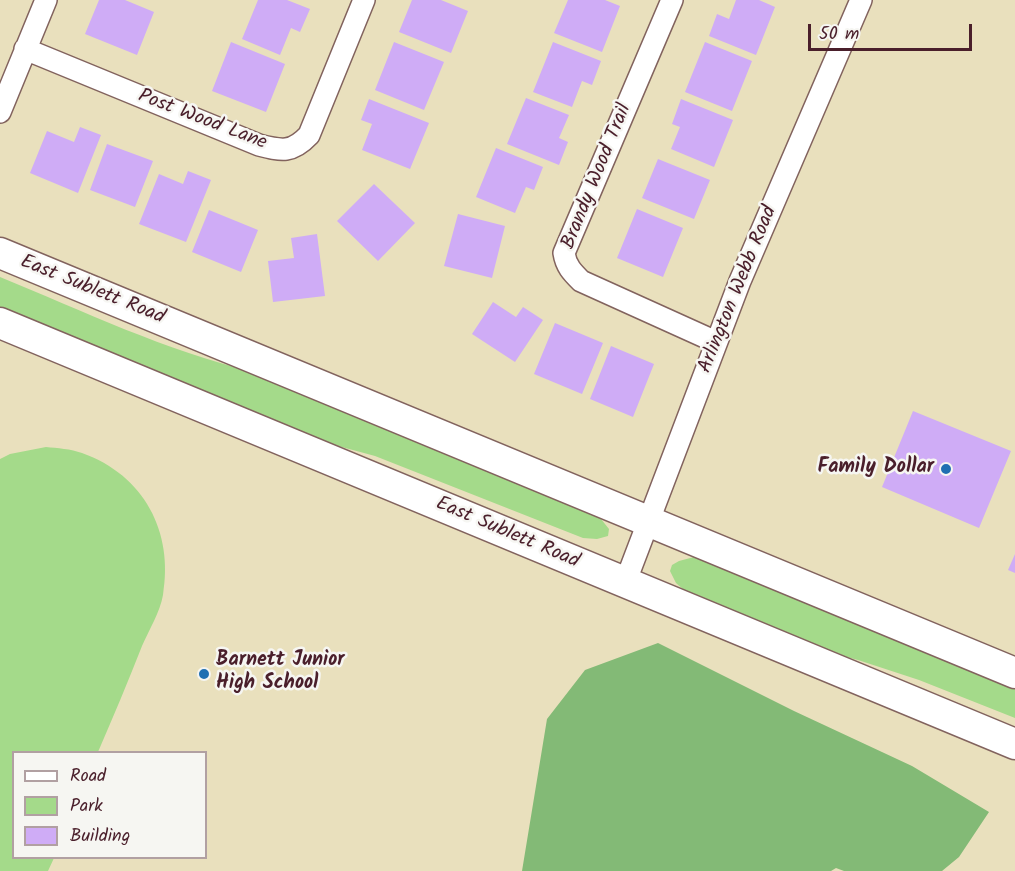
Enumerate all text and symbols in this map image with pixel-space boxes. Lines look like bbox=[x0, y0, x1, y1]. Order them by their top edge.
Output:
scale bar bbox=[811, 12, 974, 50]
text: 50 m bbox=[819, 20, 859, 49]
street label: Post Wood Lane bbox=[134, 85, 270, 157]
street label: Brandy Wood Trail bbox=[558, 101, 638, 253]
street label: Arlington Webb Road bbox=[695, 203, 783, 377]
street label: East Sublett Road bbox=[16, 251, 168, 331]
place label: Family Dollar bbox=[817, 457, 934, 481]
marker: Family Dollar bbox=[939, 462, 953, 476]
street label: East Sublett Road bbox=[432, 493, 582, 575]
place label: Barnett Junior High School bbox=[216, 650, 345, 697]
marker: Barnett Junior High School bbox=[197, 667, 211, 681]
legend bbox=[12, 751, 207, 859]
text: Road bbox=[70, 762, 106, 791]
text: Park bbox=[70, 792, 103, 821]
text: Building bbox=[70, 822, 130, 851]

